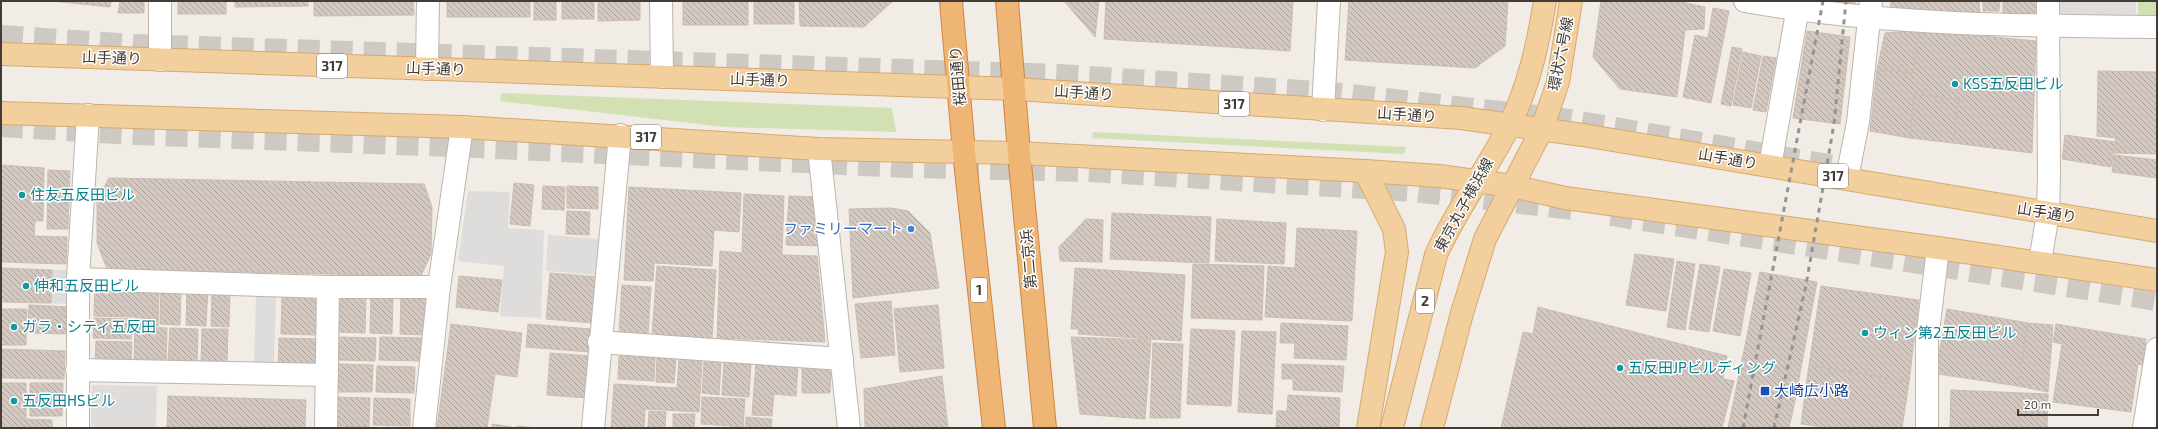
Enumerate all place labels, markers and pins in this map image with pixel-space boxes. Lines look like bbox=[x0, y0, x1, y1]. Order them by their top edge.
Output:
place label: KSS五反田ビル bbox=[1963, 74, 2064, 92]
marker: KSS五反田ビル bbox=[1950, 79, 1960, 89]
place label: 住友五反田ビル bbox=[30, 185, 135, 203]
marker: 住友五反田ビル bbox=[17, 190, 27, 200]
place label: ファミリーマート bbox=[783, 219, 903, 237]
marker: ファミリーマート bbox=[906, 224, 916, 234]
place label: 伸和五反田ビル bbox=[34, 276, 139, 294]
marker: 伸和五反田ビル bbox=[21, 281, 31, 291]
place label: ガラ・シティ五反田 bbox=[22, 317, 156, 335]
marker: ガラ・シティ五反田 bbox=[9, 322, 19, 332]
place label: ウィン第2五反田ビル bbox=[1873, 323, 2016, 341]
marker: ウィン第2五反田ビル bbox=[1860, 328, 1870, 338]
place label: 五反田JPビルディング bbox=[1628, 358, 1776, 376]
marker: 五反田JPビルディング bbox=[1615, 363, 1625, 373]
place label: 大崎広小路 bbox=[1774, 381, 1849, 399]
marker: 大崎広小路 bbox=[1759, 385, 1771, 397]
place label: 五反田HSビル bbox=[22, 391, 115, 409]
marker: 五反田HSビル bbox=[9, 396, 19, 406]

